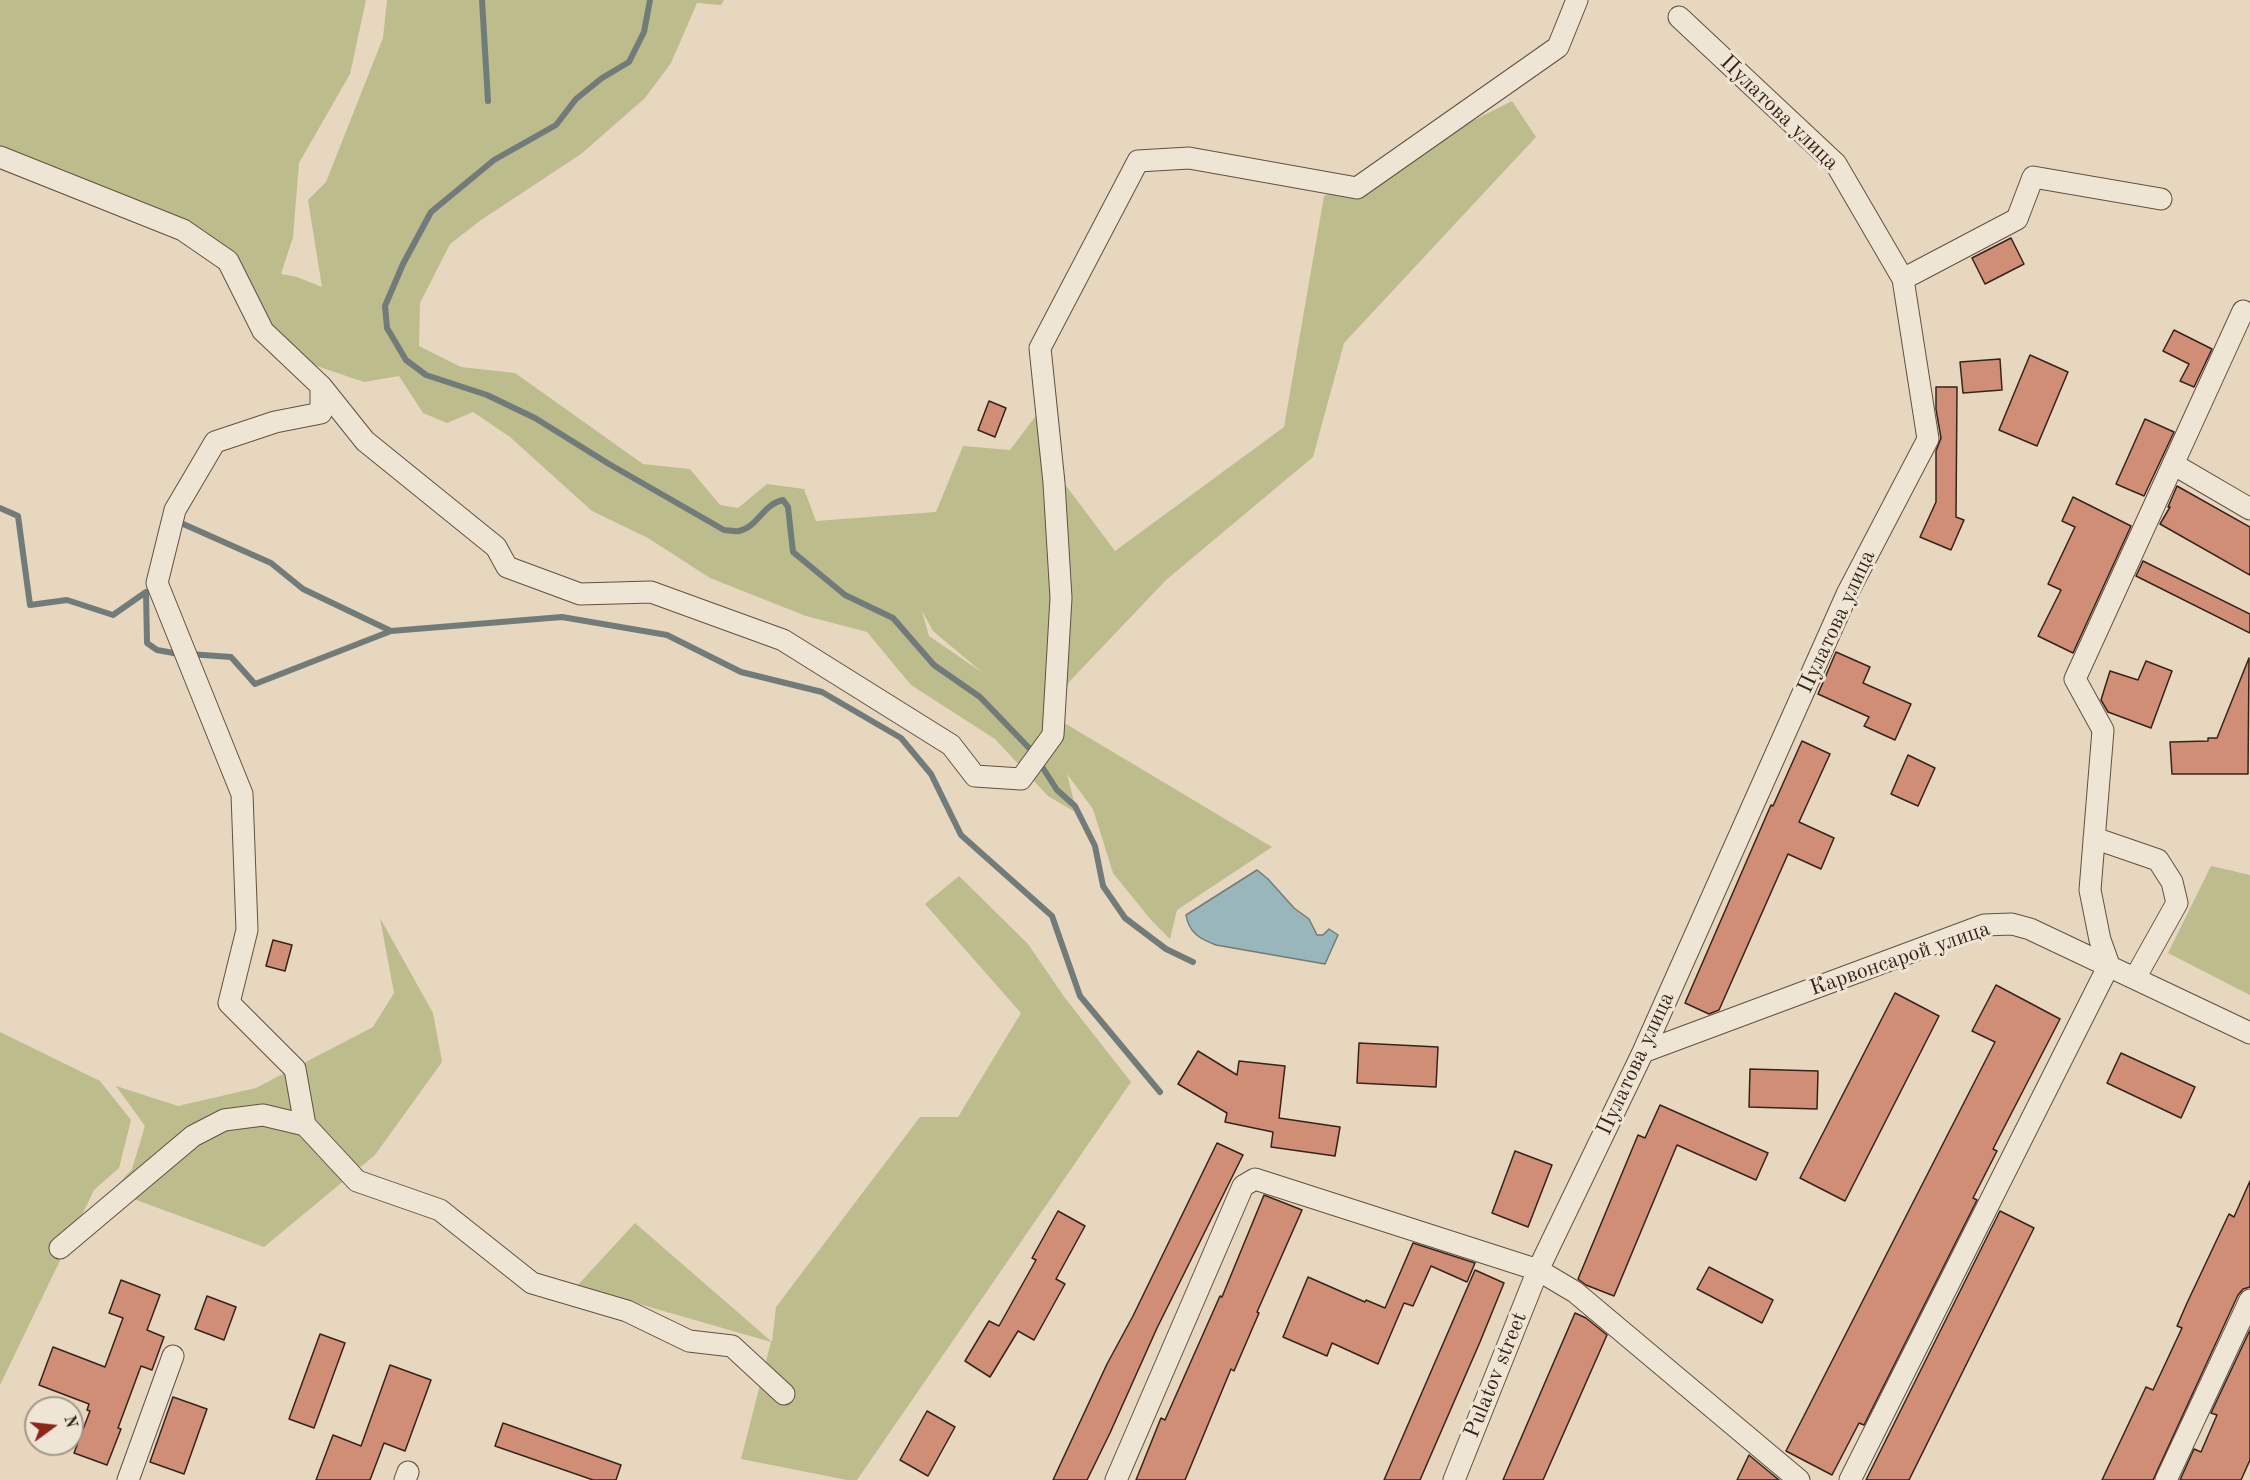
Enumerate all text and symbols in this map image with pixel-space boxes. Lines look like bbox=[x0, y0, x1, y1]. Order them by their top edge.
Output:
street label: Пулатова улица bbox=[1714, 50, 1844, 176]
street label: Пулатова улица bbox=[1792, 546, 1882, 698]
street label: Карвонсарой улица bbox=[1806, 916, 1994, 1002]
street label: Пулатова улица bbox=[1591, 988, 1681, 1140]
street label: Pulatov street bbox=[1459, 1308, 1533, 1442]
north arrow bbox=[24, 1396, 84, 1456]
text: N bbox=[60, 1414, 79, 1430]

